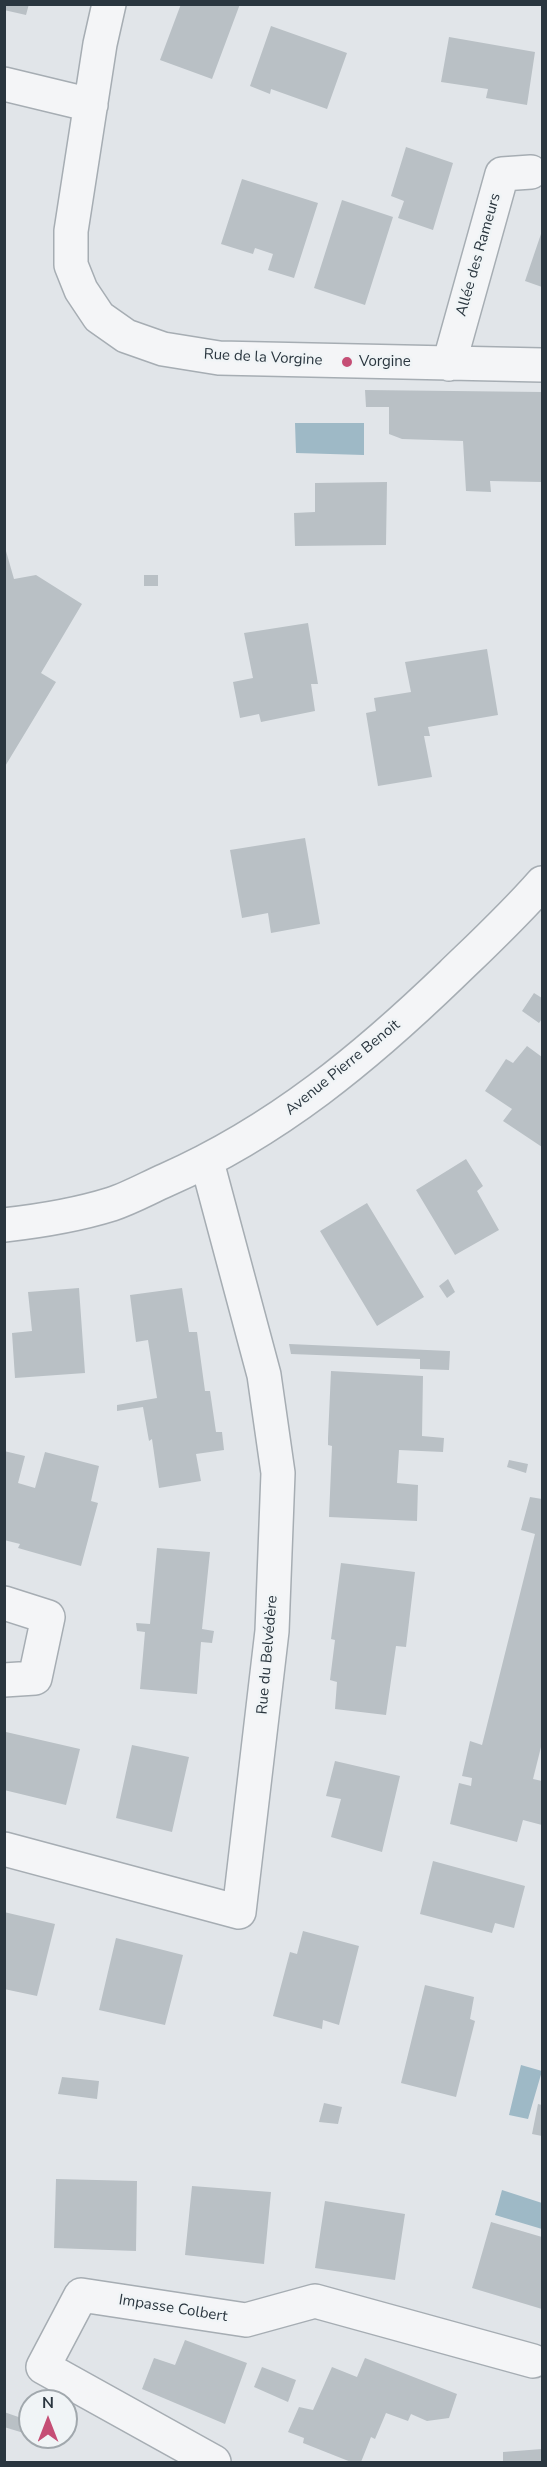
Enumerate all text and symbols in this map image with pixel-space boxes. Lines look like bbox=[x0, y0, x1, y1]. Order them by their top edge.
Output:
street label: Allée des Rameurs bbox=[453, 191, 505, 319]
street label: Rue de la Vorgine bbox=[203, 346, 323, 370]
place label: Vorgine bbox=[359, 353, 411, 371]
marker: Vorgine bbox=[340, 355, 354, 369]
street label: Avenue Pierre Benoit bbox=[282, 1016, 404, 1120]
street label: Rue du Belvédère bbox=[254, 1595, 282, 1715]
street label: Impasse Colbert bbox=[117, 2292, 229, 2326]
north arrow bbox=[18, 2389, 78, 2449]
text: N bbox=[42, 2392, 54, 2414]

